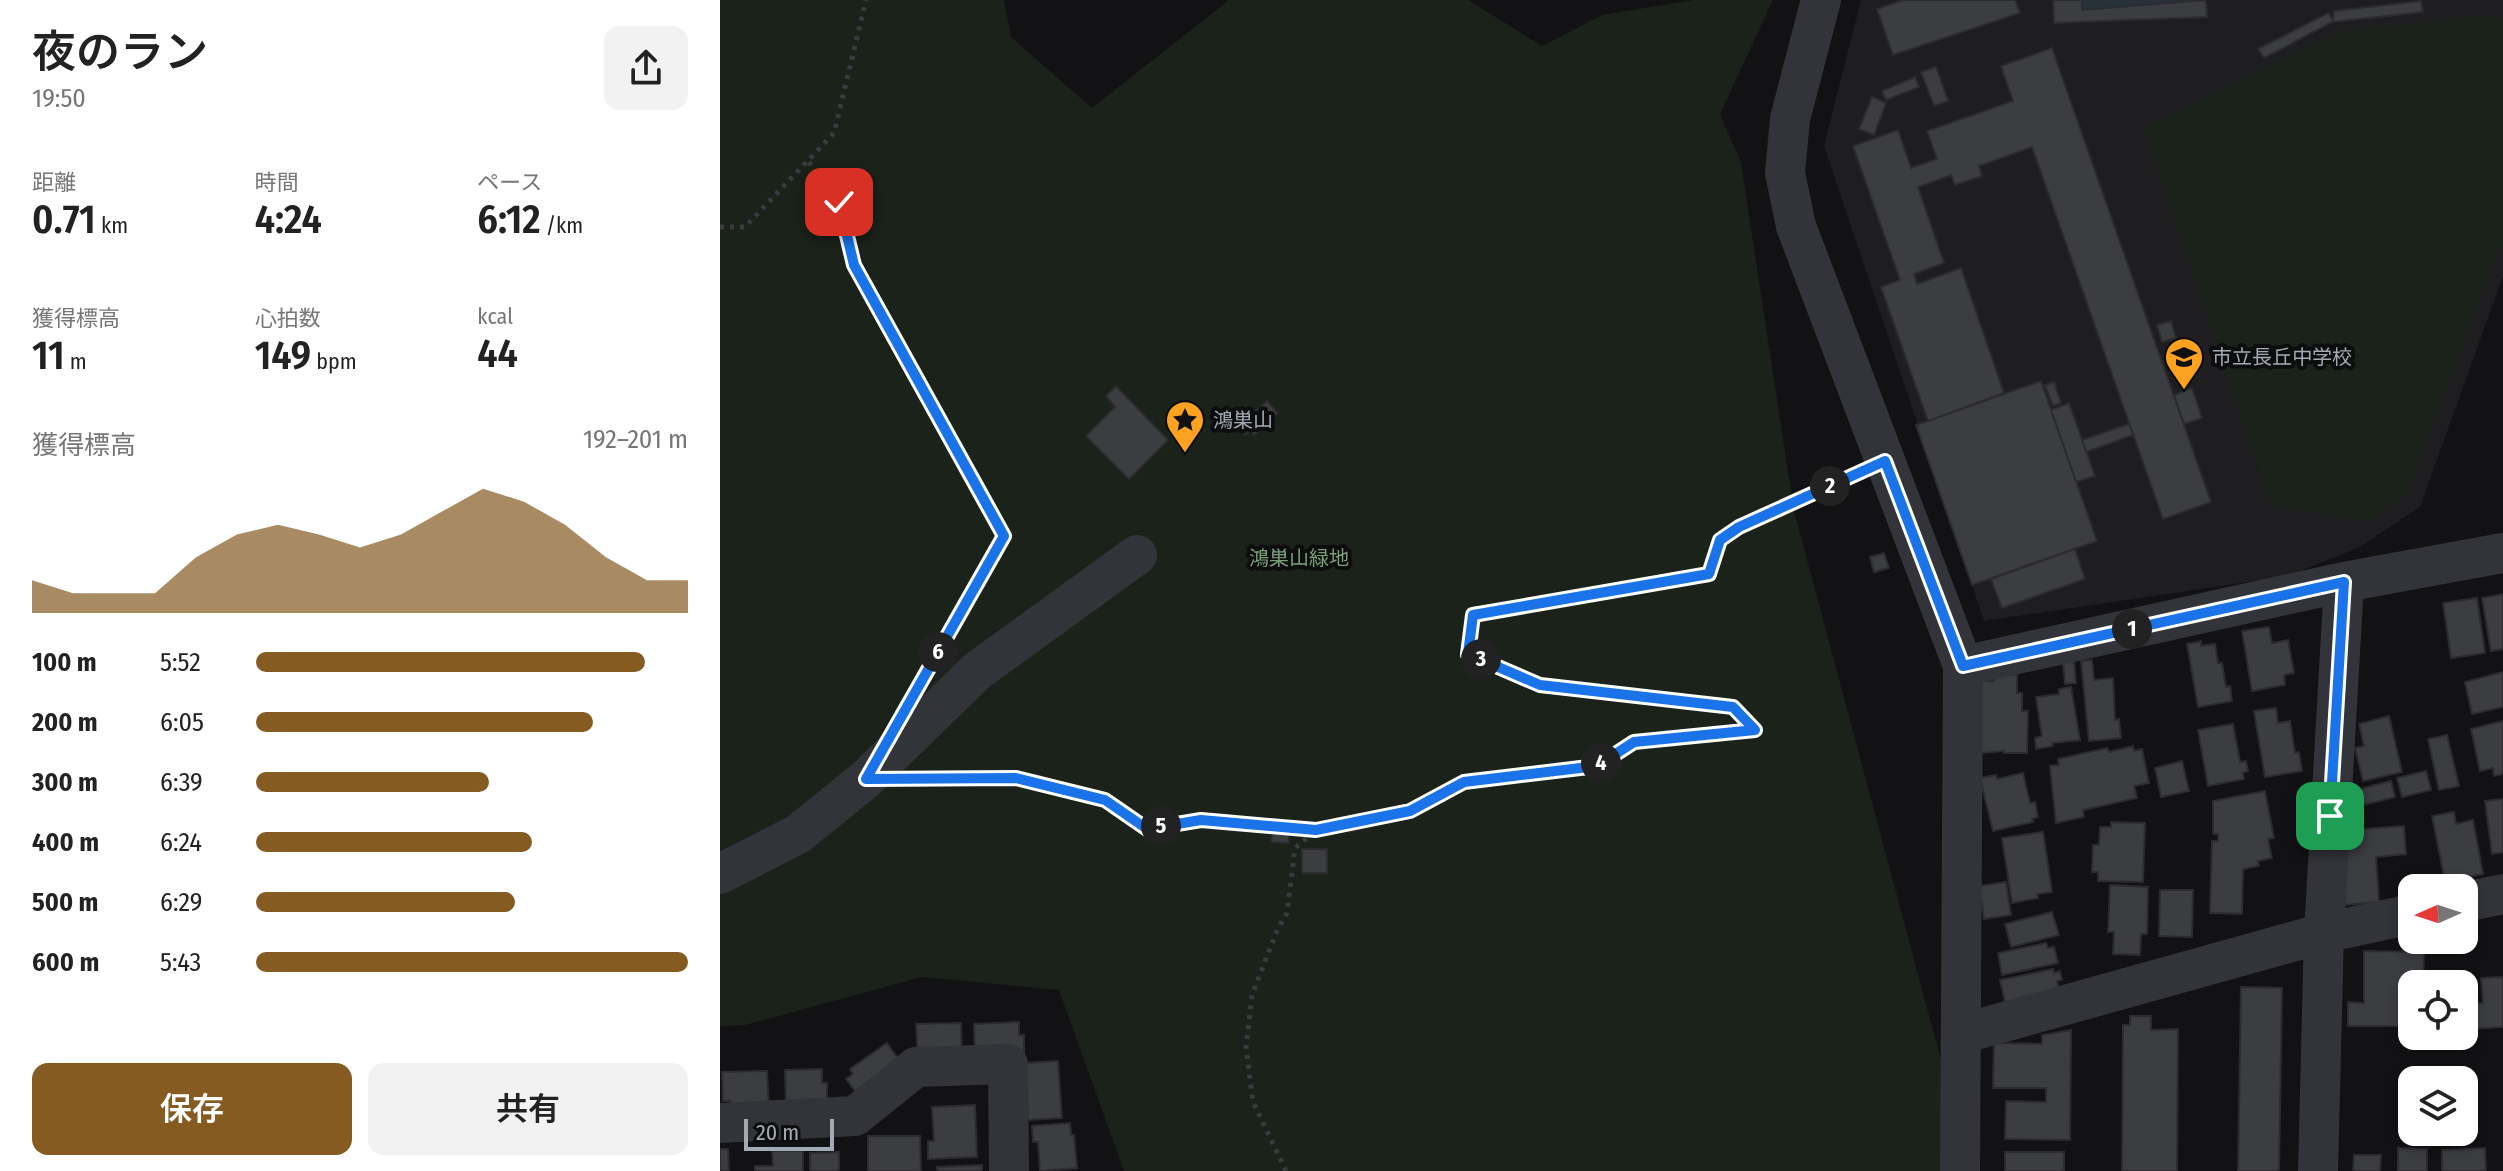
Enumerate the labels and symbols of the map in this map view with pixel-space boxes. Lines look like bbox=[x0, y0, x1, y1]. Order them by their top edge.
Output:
pin bbox=[805, 168, 873, 236]
school or university icon: 市立長丘中学校 bbox=[2163, 336, 2205, 391]
place label: 市立長丘中学校 bbox=[2212, 345, 2352, 369]
place icon: 鴻巣山 bbox=[1164, 399, 1206, 454]
place label: 鴻巣山 bbox=[1213, 408, 1273, 432]
pin: 2 bbox=[1810, 466, 1850, 506]
park label: 鴻巣山緑地 bbox=[1249, 546, 1349, 570]
pin: 1 bbox=[2112, 609, 2152, 649]
pin: 6 bbox=[918, 632, 958, 672]
pin: 3 bbox=[1461, 639, 1501, 679]
pin: 4 bbox=[1581, 743, 1621, 783]
pin bbox=[2296, 782, 2364, 850]
pin: 5 bbox=[1141, 806, 1181, 846]
north arrow bbox=[2398, 874, 2478, 954]
scale bar bbox=[744, 1115, 834, 1151]

